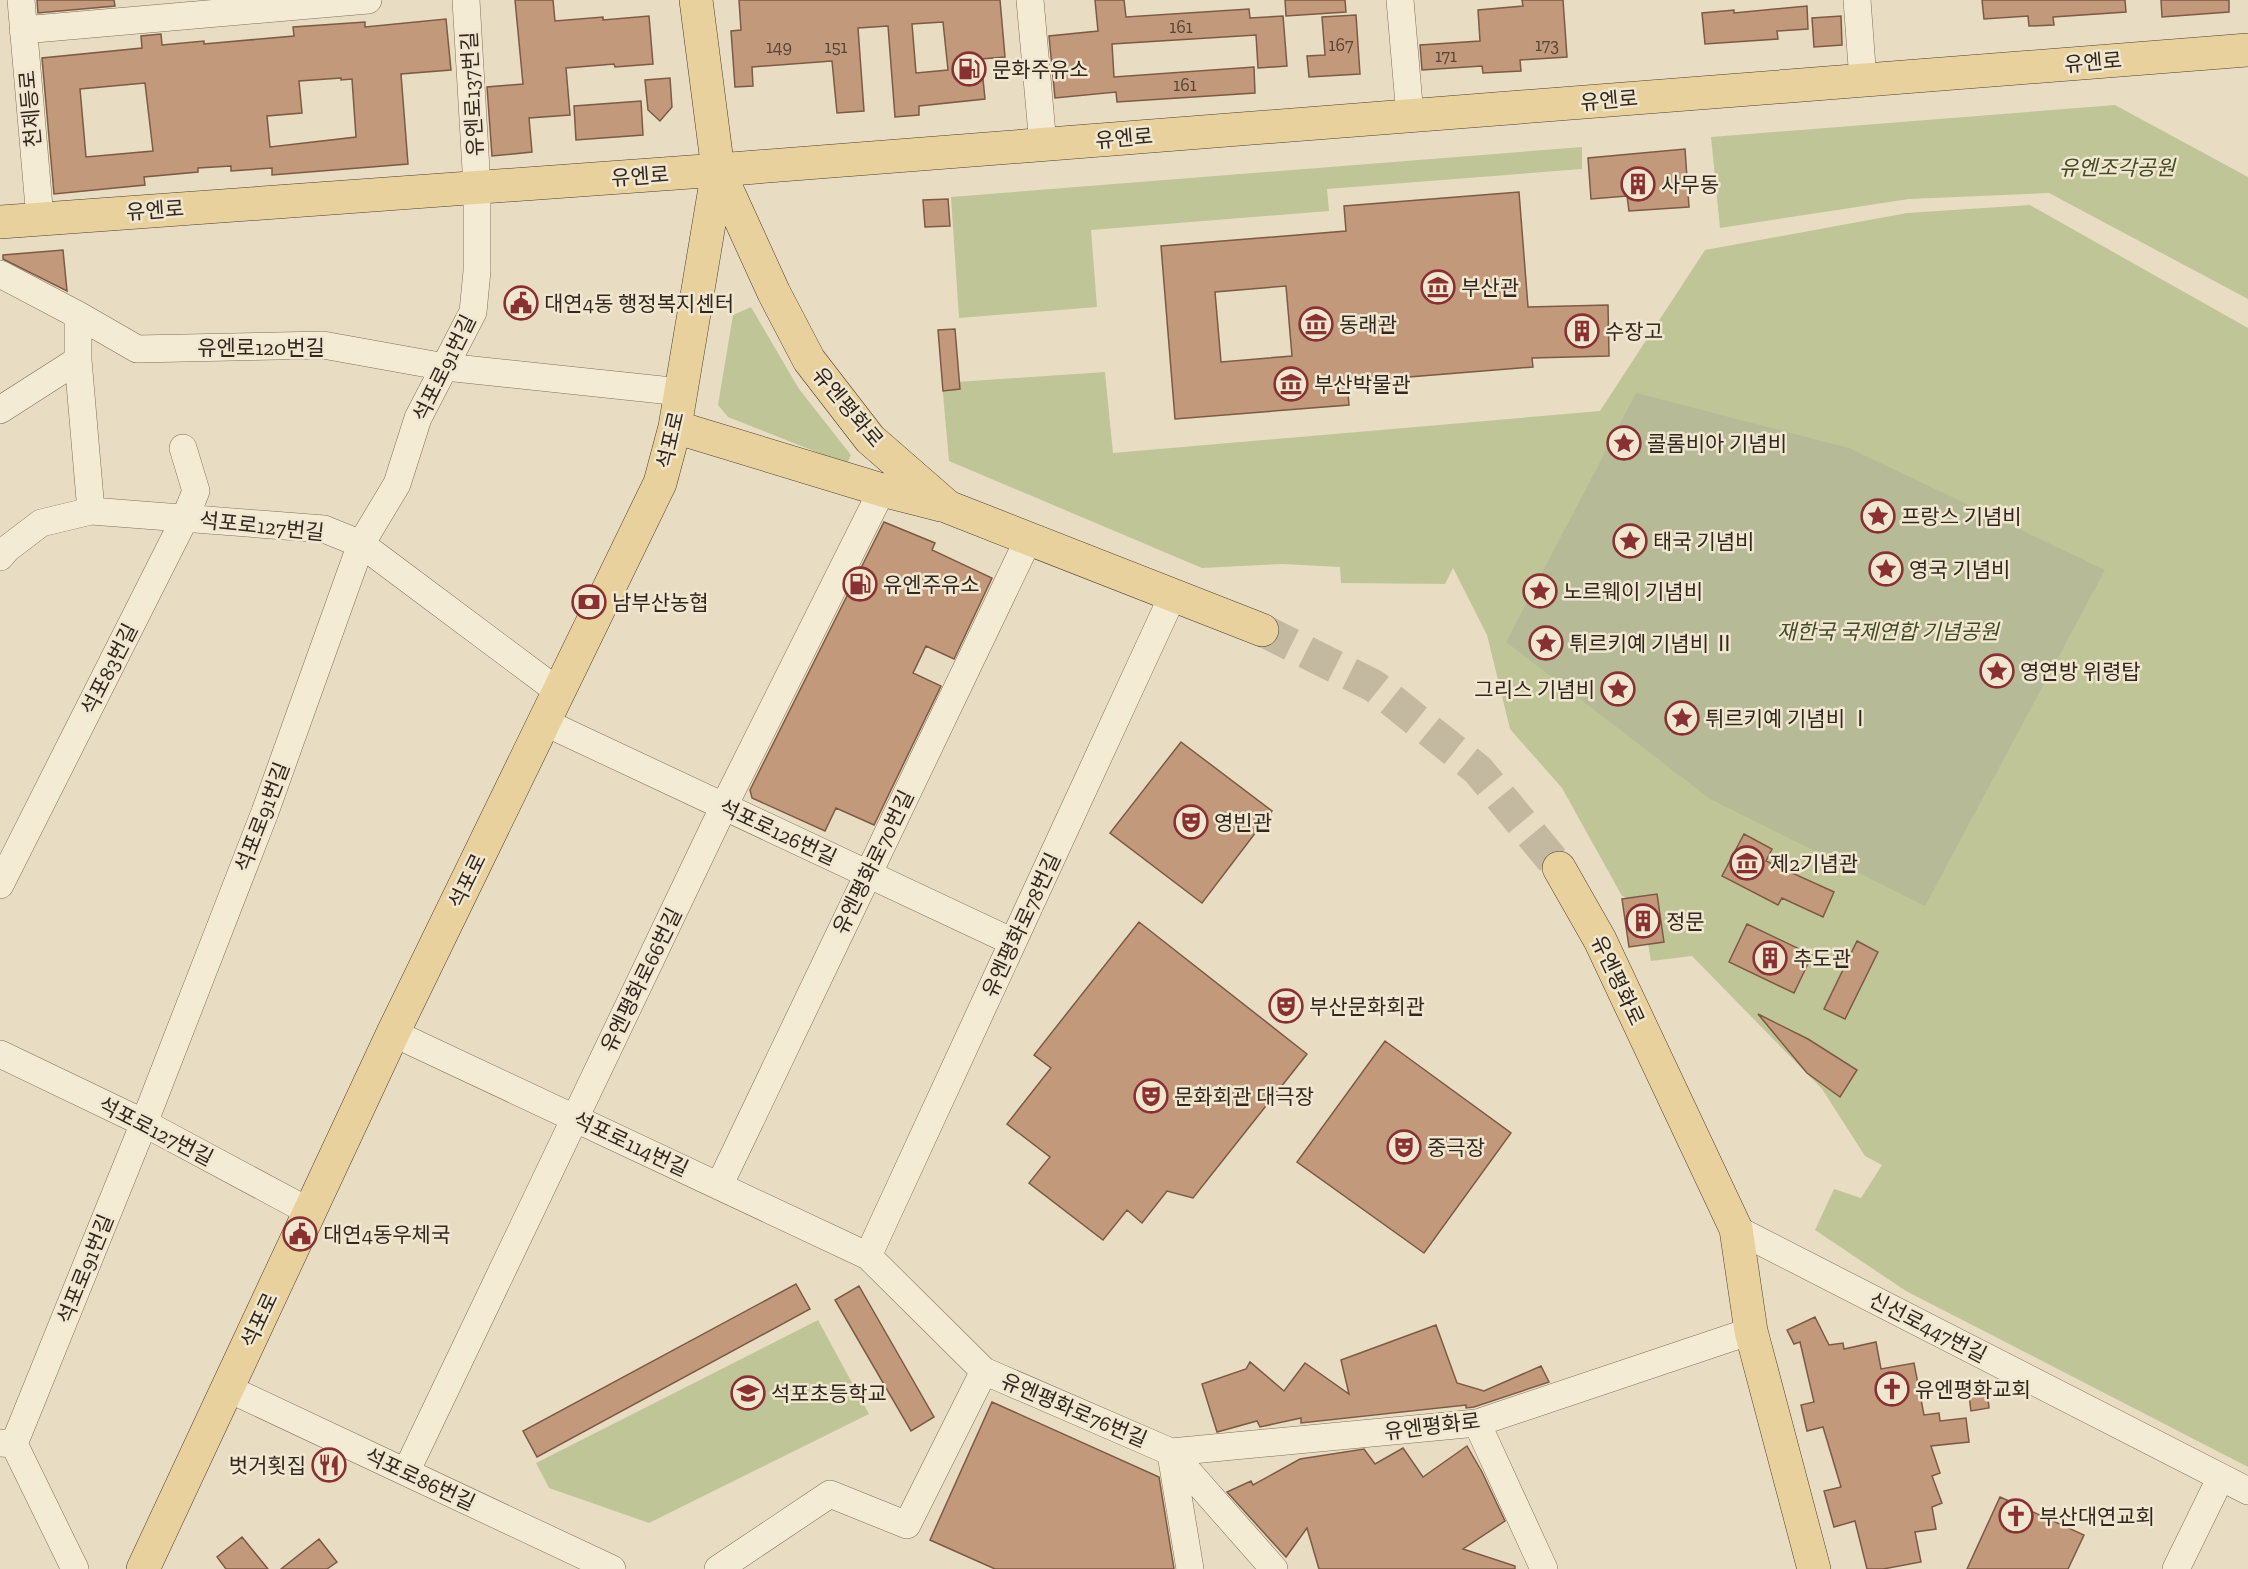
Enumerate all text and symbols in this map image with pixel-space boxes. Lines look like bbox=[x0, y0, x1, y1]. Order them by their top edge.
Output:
house number: 161 bbox=[1169, 16, 1193, 38]
street label: 유엔로137번길 bbox=[456, 31, 488, 157]
house number: 167 bbox=[1329, 34, 1354, 56]
house number: 173 bbox=[1535, 34, 1559, 56]
house number: 149 bbox=[766, 36, 792, 58]
house number: 151 bbox=[824, 36, 848, 58]
house number: 171 bbox=[1435, 45, 1457, 67]
street label: 유엔로 bbox=[2063, 47, 2123, 77]
fuel station icon: 문화주유소 bbox=[951, 51, 987, 87]
place label: 문화주유소 bbox=[992, 57, 1089, 82]
street label: 천제등로 bbox=[14, 69, 46, 149]
house number: 161 bbox=[1173, 74, 1197, 96]
street label: 유엔로 bbox=[1579, 85, 1639, 115]
street label: 유엔로 bbox=[1094, 123, 1154, 153]
park label: 유엔조각공원 bbox=[2059, 155, 2177, 180]
street label: 유엔로 bbox=[610, 162, 670, 190]
building icon: 사무동 bbox=[1620, 166, 1656, 202]
place label: 사무동 bbox=[1661, 172, 1719, 197]
street label: 유엔로 bbox=[125, 196, 185, 224]
museum icon: 부산관 bbox=[1420, 269, 1456, 305]
place label: 부산관 bbox=[1461, 275, 1519, 300]
public building icon: 대연4동 행정복지센터 bbox=[503, 285, 539, 321]
place label: 대연4동 행정복지센터 bbox=[544, 291, 734, 316]
museum icon: 동래관 bbox=[1298, 306, 1334, 342]
street label: 석포로91번길 bbox=[407, 310, 481, 426]
place label: 동래관 bbox=[1339, 312, 1397, 337]
building icon: 수장고 bbox=[1564, 313, 1600, 349]
place label: 수장고 bbox=[1605, 319, 1663, 344]
street label: 유엔로120번길 bbox=[197, 335, 325, 360]
street label: 유엔평화로 bbox=[807, 362, 889, 452]
museum icon: 부산박물관 bbox=[1273, 366, 1309, 402]
place label: 부산박물관 bbox=[1314, 372, 1411, 397]
street label: 석포로 bbox=[651, 409, 689, 471]
place icon: 콜롬비아 기념비 bbox=[1606, 425, 1642, 461]
place label: 콜롬비아 기념비 bbox=[1647, 431, 1787, 456]
place icon: 프랑스 기념비 bbox=[1860, 498, 1896, 534]
place label: 프랑스 기념비 bbox=[1901, 504, 2022, 529]
street label: 석포로127번길 bbox=[198, 507, 326, 545]
place icon: 태국 기념비 bbox=[1612, 523, 1648, 559]
place label: 태국 기념비 bbox=[1653, 529, 1754, 554]
place icon: 영국 기념비 bbox=[1868, 551, 1904, 587]
place label: 영국 기념비 bbox=[1909, 557, 2010, 582]
fuel station icon: 유엔주유소 bbox=[842, 566, 878, 602]
place label: 유엔주유소 bbox=[883, 572, 980, 597]
place icon: 노르웨이 기념비 bbox=[1522, 573, 1558, 609]
place label: 노르웨이 기념비 bbox=[1563, 579, 1703, 604]
bank icon: 남부산농협 bbox=[571, 584, 607, 620]
place label: 남부산농협 bbox=[612, 590, 709, 615]
street label: 석포83번길 bbox=[75, 619, 143, 719]
park label: 재한국 국제연합 기념공원 bbox=[1777, 619, 2001, 644]
place icon: 튀르키예 기념비 Ⅱ bbox=[1528, 625, 1564, 661]
place label: 튀르키예 기념비 Ⅱ bbox=[1569, 631, 1735, 656]
place icon: 영연방 위령탑 bbox=[1979, 653, 2015, 689]
place label: 영연방 위령탑 bbox=[2020, 659, 2141, 684]
place icon: 그리스 기념비 bbox=[1600, 671, 1636, 707]
place label: 그리스 기념비 bbox=[1474, 677, 1595, 702]
place icon: 튀르키예 기념비 Ⅰ bbox=[1664, 700, 1700, 736]
place label: 튀르키예 기념비 Ⅰ bbox=[1705, 706, 1871, 731]
street label: 석포로91번길 bbox=[230, 758, 294, 876]
street label: 유엔평화로70번길 bbox=[827, 786, 919, 938]
street label: 석포로126번길 bbox=[715, 794, 841, 870]
theatre icon: 영빈관 bbox=[1173, 804, 1209, 840]
place label: 영빈관 bbox=[1214, 810, 1272, 835]
museum icon: 제2기념관 bbox=[1729, 845, 1765, 881]
street label: 석포로 bbox=[443, 849, 491, 913]
street label: 유엔평화로78번길 bbox=[977, 849, 1065, 1001]
place label: 제2기념관 bbox=[1770, 851, 1858, 876]
building icon: 정문 bbox=[1625, 903, 1661, 939]
street label: 유엔평화로66번길 bbox=[595, 904, 687, 1056]
place label: 정문 bbox=[1666, 909, 1705, 934]
street label: 유엔평화로 bbox=[1586, 931, 1650, 1029]
building icon: 추도관 bbox=[1752, 940, 1788, 976]
place label: 추도관 bbox=[1793, 946, 1851, 971]
theatre icon: 부산문화회관 bbox=[1268, 988, 1304, 1024]
place label: 부산문화회관 bbox=[1309, 994, 1425, 1019]
theatre icon: 문화회관 대극장 bbox=[1133, 1078, 1169, 1114]
place label: 문화회관 대극장 bbox=[1174, 1084, 1314, 1109]
street label: 석포로127번길 bbox=[94, 1091, 218, 1171]
street label: 석포로114번길 bbox=[569, 1106, 693, 1182]
theatre icon: 중극장 bbox=[1386, 1129, 1422, 1165]
place label: 중극장 bbox=[1427, 1135, 1485, 1160]
street label: 석포로91번길 bbox=[52, 1211, 118, 1327]
public building icon: 대연4동우체국 bbox=[282, 1216, 318, 1252]
place label: 대연4동우체국 bbox=[323, 1222, 450, 1247]
street label: 신선로447번길 bbox=[1865, 1287, 1991, 1367]
street label: 석포로 bbox=[235, 1288, 283, 1352]
street label: 유엔평화로76번길 bbox=[997, 1368, 1151, 1452]
church icon: 유엔평화교회 bbox=[1874, 1371, 1910, 1407]
school or university icon: 석포초등학교 bbox=[730, 1375, 766, 1411]
place label: 유엔평화교회 bbox=[1915, 1377, 2031, 1402]
place label: 석포초등학교 bbox=[771, 1381, 887, 1406]
street label: 유엔평화로 bbox=[1383, 1408, 1481, 1444]
street label: 석포로86번길 bbox=[361, 1443, 479, 1515]
restaurant icon: 벗거횟집 bbox=[311, 1447, 347, 1483]
place label: 벗거횟집 bbox=[229, 1453, 306, 1478]
church icon: 부산대연교회 bbox=[1998, 1498, 2034, 1534]
place label: 부산대연교회 bbox=[2039, 1504, 2155, 1529]

